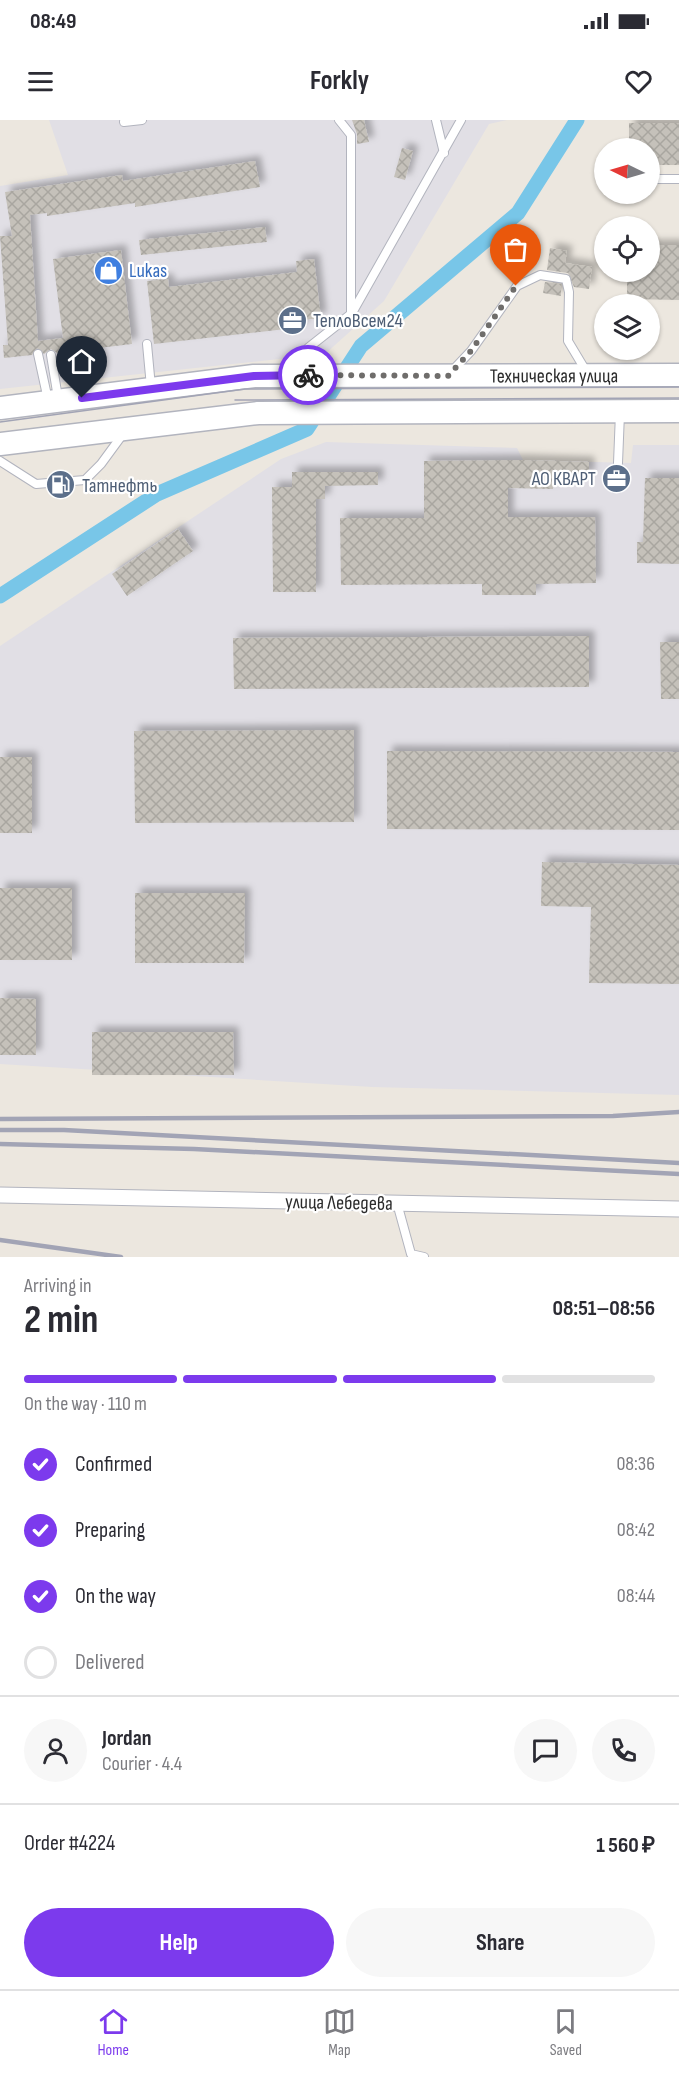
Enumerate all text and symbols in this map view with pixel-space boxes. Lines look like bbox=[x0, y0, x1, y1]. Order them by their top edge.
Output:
text: 08:49 bbox=[30, 8, 76, 35]
icon: menu bbox=[24, 65, 57, 98]
text: Forkly bbox=[310, 65, 369, 97]
icon: heart bbox=[622, 65, 655, 98]
north arrow bbox=[594, 138, 660, 204]
map controls bbox=[594, 138, 660, 360]
button: locate bbox=[594, 216, 660, 282]
pin bbox=[490, 224, 541, 286]
icon: bag bbox=[499, 233, 532, 266]
shop icon: Lukas bbox=[92, 254, 124, 286]
place label: Lukas bbox=[129, 259, 167, 283]
button: layers bbox=[594, 294, 660, 360]
office icon: ТеплоВсем24 bbox=[276, 304, 308, 336]
place label: ТеплоВсем24 bbox=[313, 309, 403, 333]
pin bbox=[56, 336, 107, 398]
icon: home bbox=[65, 345, 98, 378]
courier bbox=[278, 345, 338, 405]
icon: bike bbox=[292, 359, 325, 392]
street label: Техническая улица bbox=[490, 364, 618, 388]
office icon: АО КВАРТ bbox=[601, 462, 633, 494]
place label: АО КВАРТ bbox=[531, 467, 596, 491]
fuel station icon: Татнефть bbox=[45, 469, 77, 501]
place label: Татнефть bbox=[82, 474, 157, 498]
street label: улица Лебедева bbox=[285, 1190, 393, 1216]
text: Arriving in bbox=[24, 1274, 92, 1298]
text: 08:51–08:56 bbox=[552, 1295, 655, 1322]
text: 2 min bbox=[24, 1297, 98, 1344]
text: On the way · 110 m bbox=[24, 1392, 147, 1416]
icon: check bbox=[24, 1448, 57, 1481]
text: Confirmed bbox=[75, 1451, 152, 1478]
text: 08:36 bbox=[616, 1452, 655, 1476]
icon: check bbox=[24, 1514, 57, 1547]
text: Preparing bbox=[75, 1517, 145, 1544]
text: 08:42 bbox=[617, 1518, 655, 1542]
icon: check bbox=[24, 1580, 57, 1613]
text: On the way bbox=[75, 1583, 156, 1610]
text: 08:44 bbox=[617, 1584, 655, 1608]
text: Delivered bbox=[75, 1649, 144, 1676]
button: person bbox=[24, 1719, 87, 1782]
button: chat bbox=[514, 1719, 577, 1782]
button: phone bbox=[592, 1719, 655, 1782]
text: Jordan bbox=[102, 1725, 151, 1752]
text: Courier · 4.4 bbox=[102, 1752, 182, 1776]
text: Order #4224 bbox=[24, 1830, 115, 1857]
text: 1 560 ₽ bbox=[596, 1832, 655, 1859]
button: Help bbox=[24, 1908, 334, 1977]
button: Share bbox=[346, 1908, 655, 1977]
tab: Home bbox=[97, 2005, 130, 2060]
tab: Map bbox=[323, 2005, 356, 2060]
tab: Saved bbox=[549, 2005, 582, 2060]

